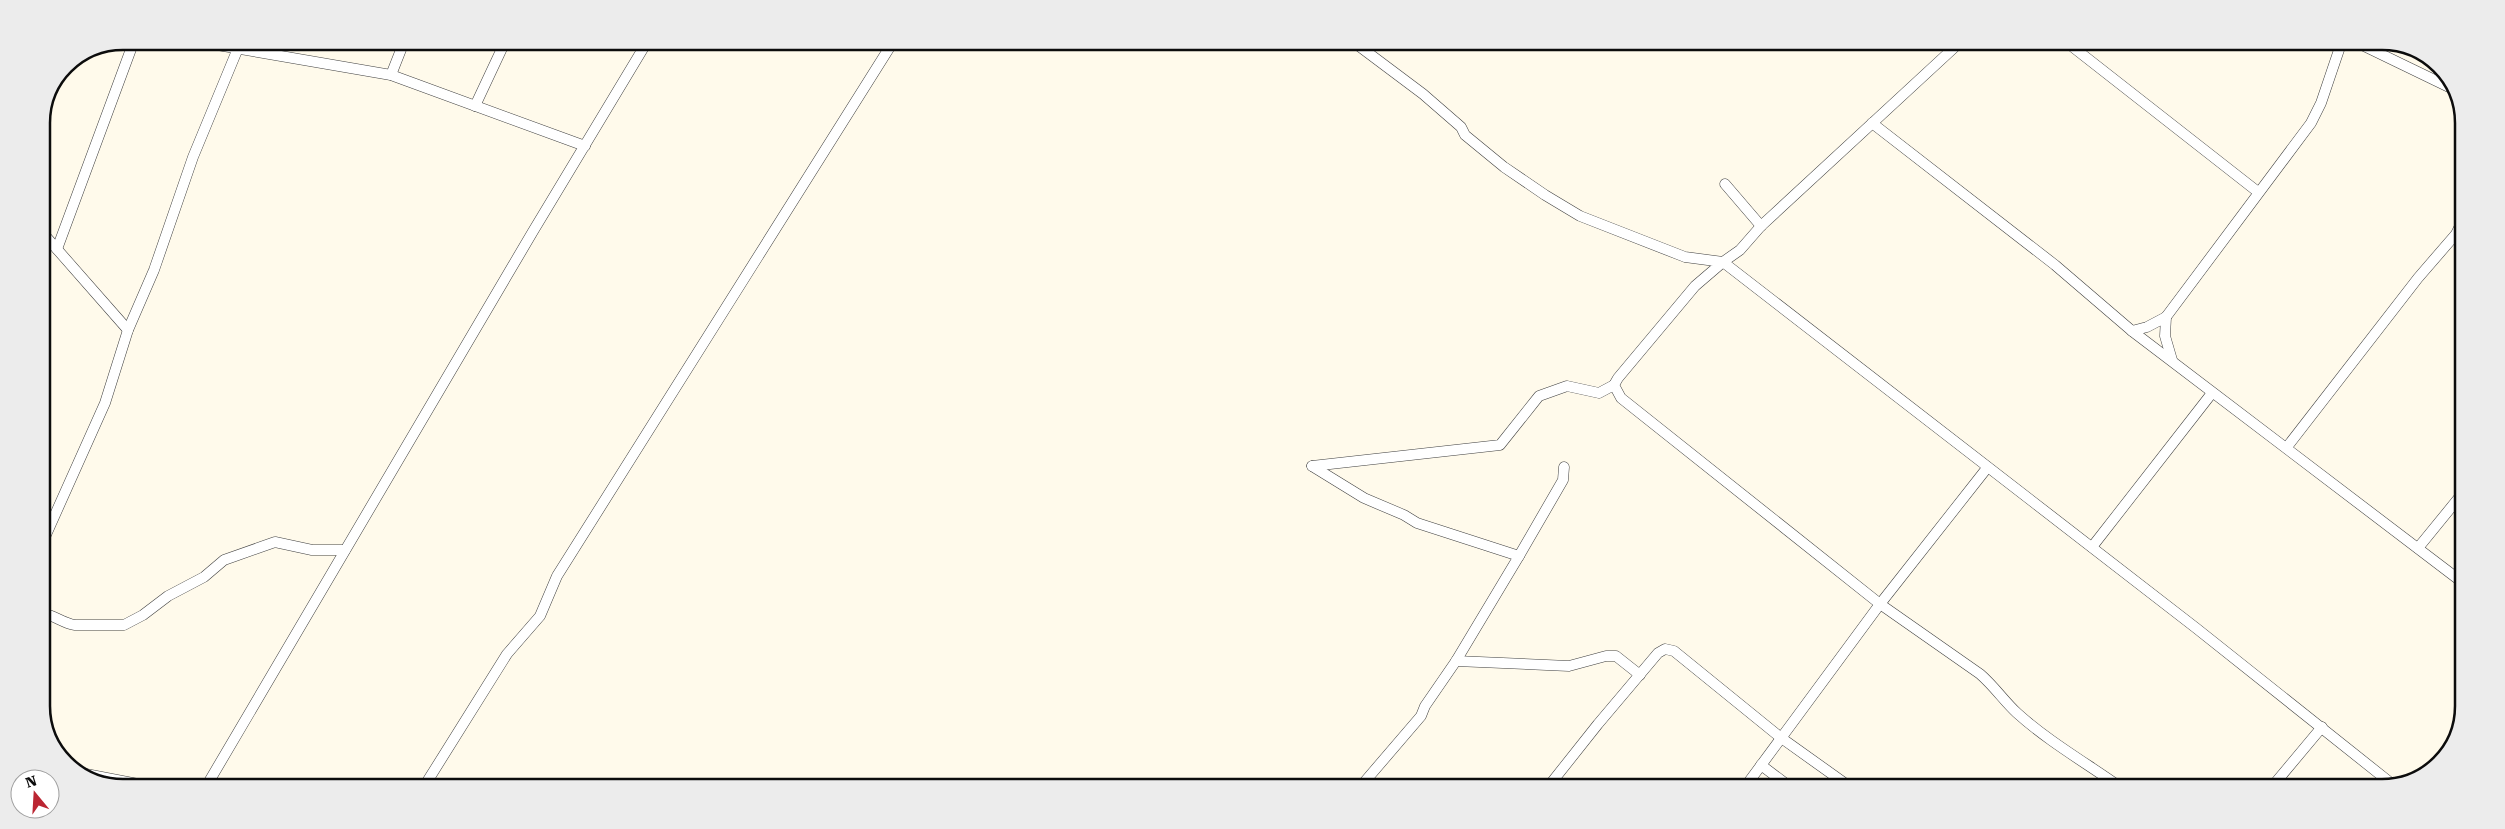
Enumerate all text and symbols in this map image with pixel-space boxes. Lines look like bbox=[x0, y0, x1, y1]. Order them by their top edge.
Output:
north arrow bbox=[10, 769, 60, 819]
text: N bbox=[23, 772, 39, 791]

